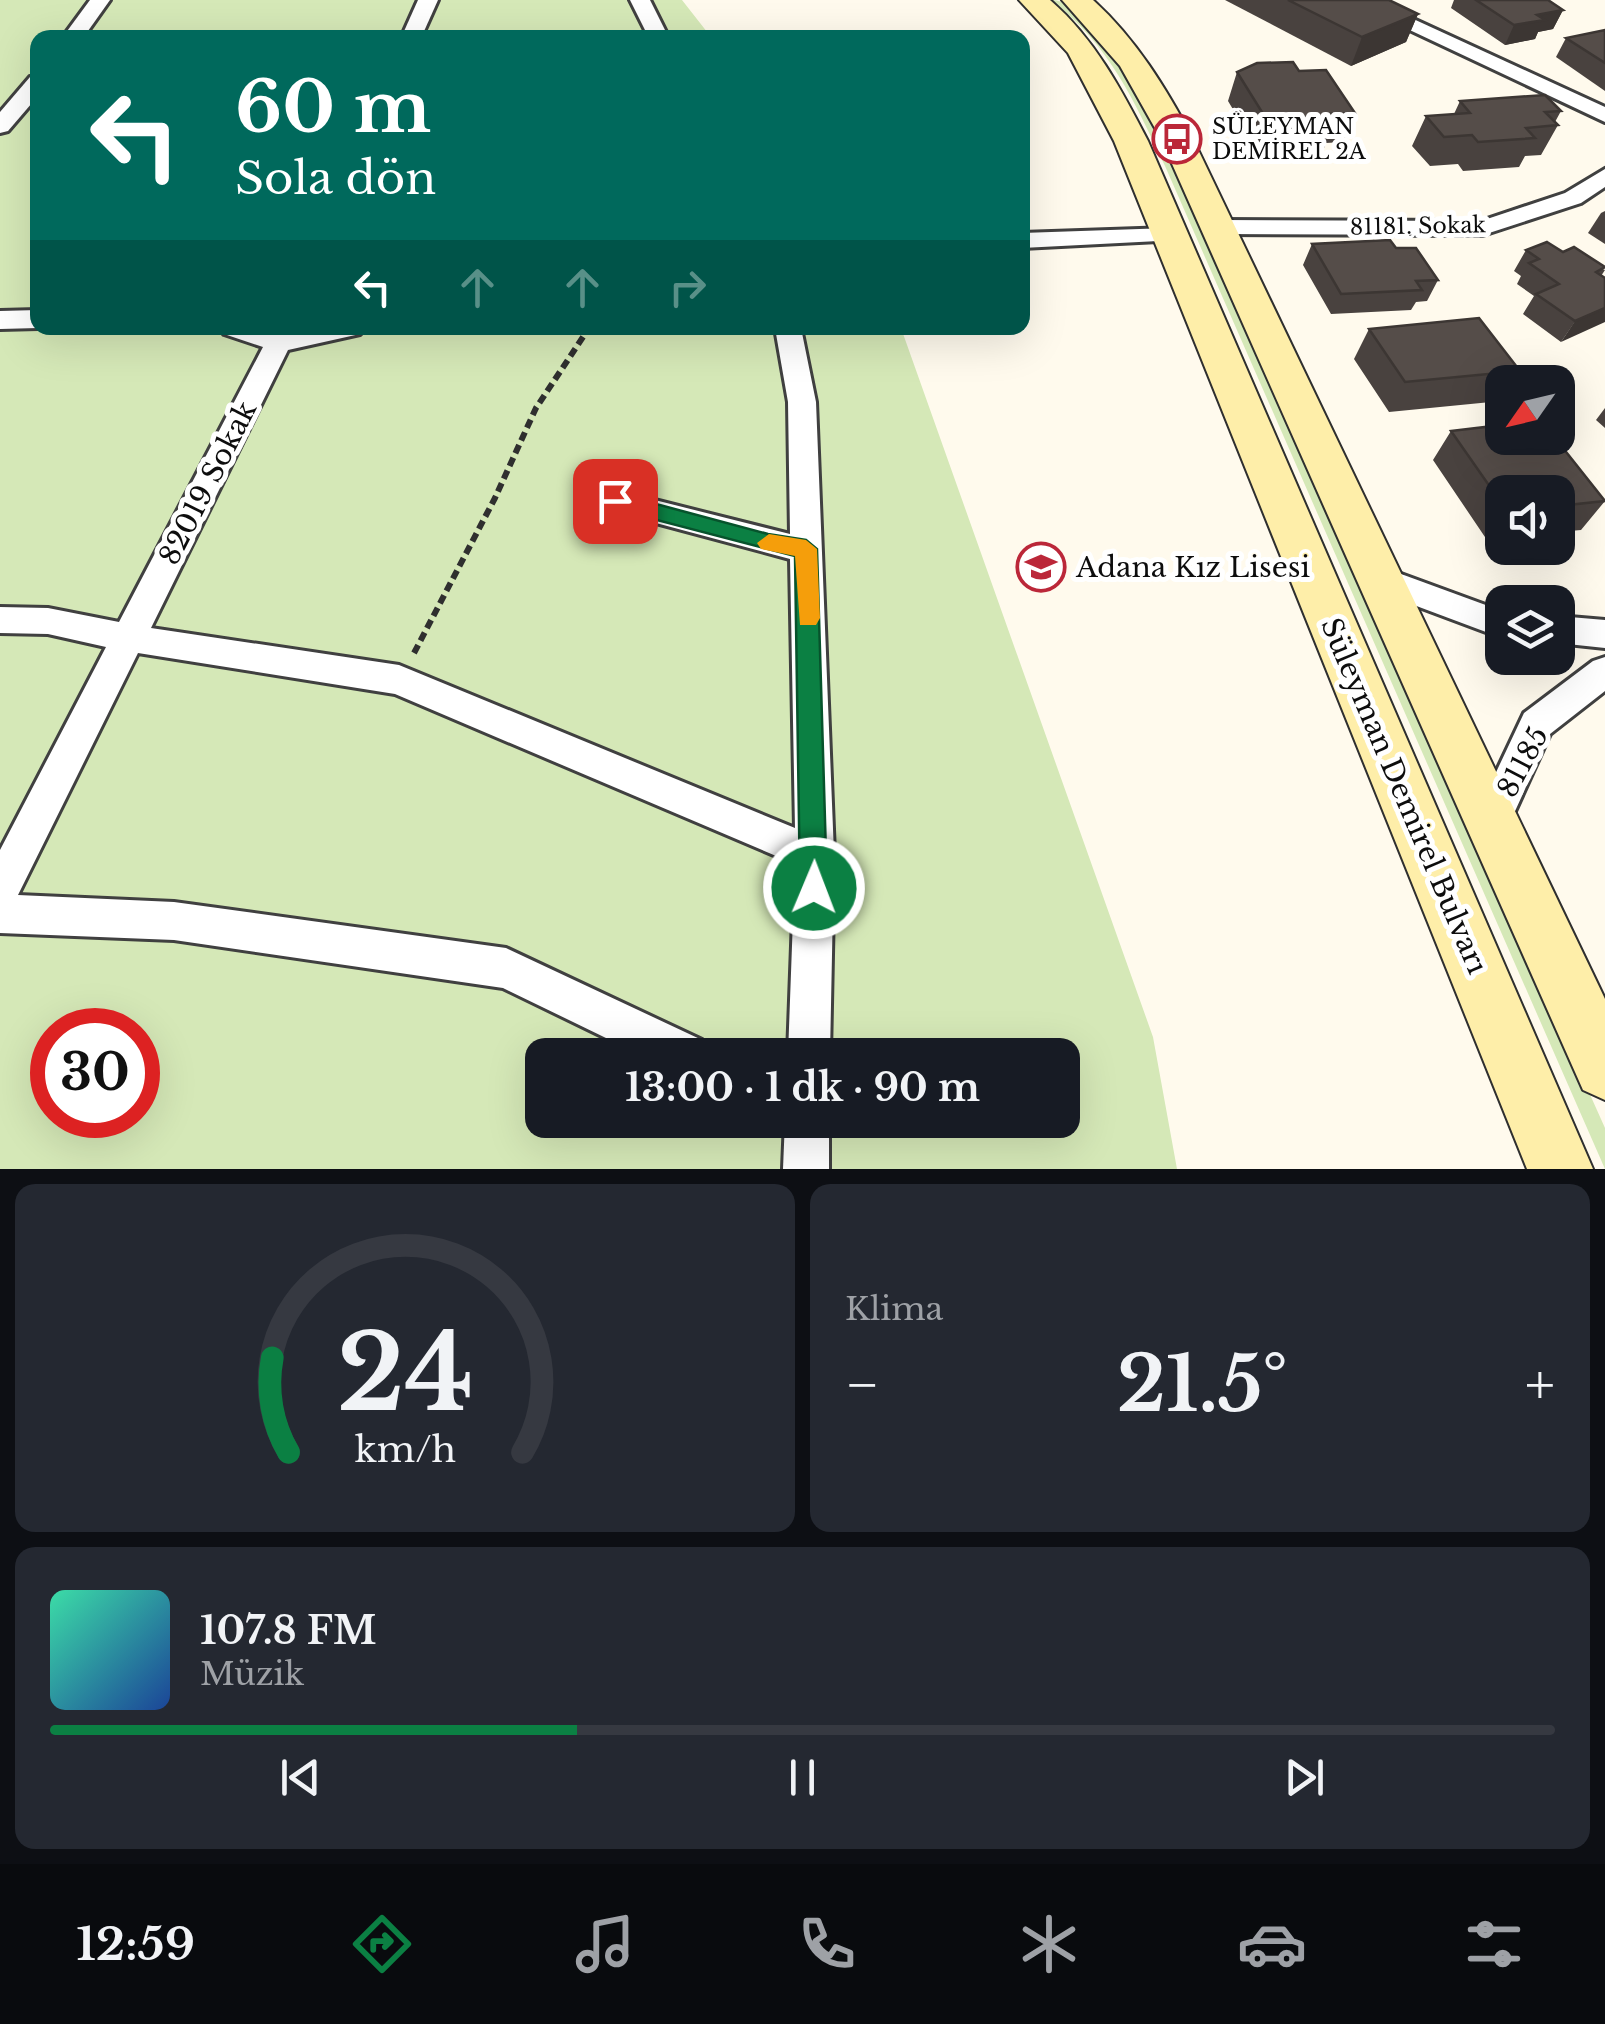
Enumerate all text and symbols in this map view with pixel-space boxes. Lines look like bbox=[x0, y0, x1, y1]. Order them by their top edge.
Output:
text: 60 m bbox=[235, 64, 431, 151]
icon: left bbox=[70, 70, 200, 200]
place label: SÜLEYMAN DEMİREL 2A bbox=[1212, 112, 1367, 165]
bus stop icon: SÜLEYMAN DEMİREL 2A bbox=[1151, 113, 1203, 165]
text: Sola dön bbox=[235, 150, 436, 206]
street label: 81181. Sokak bbox=[1350, 211, 1487, 241]
icon: left bbox=[345, 260, 400, 315]
icon: ahead bbox=[450, 260, 505, 315]
icon: ahead bbox=[555, 260, 610, 315]
icon: right bbox=[660, 260, 715, 315]
north arrow bbox=[1485, 365, 1575, 455]
map controls bbox=[1485, 365, 1575, 675]
street label: 82019 Sokak bbox=[152, 395, 265, 571]
pin bbox=[573, 459, 658, 544]
icon: arrive bbox=[588, 474, 643, 529]
button: sound bbox=[1485, 475, 1575, 565]
school or university icon: Adana Kız Lisesi bbox=[1015, 541, 1067, 593]
place label: Adana Kız Lisesi bbox=[1075, 550, 1310, 585]
button: layers bbox=[1485, 585, 1575, 675]
street label: Süleyman Demirel Bulvarı bbox=[1313, 613, 1495, 979]
street label: 81185 bbox=[1490, 721, 1556, 803]
position arrow bbox=[762, 836, 866, 940]
speed limit sign: 30 bbox=[30, 1008, 160, 1138]
text: 13:00 · 1 dk · 90 m bbox=[625, 1064, 980, 1111]
text: Klima bbox=[845, 1289, 943, 1329]
text: 24 bbox=[337, 1309, 473, 1438]
text: 21.5° bbox=[1117, 1338, 1288, 1431]
text: − bbox=[845, 1351, 880, 1419]
text: + bbox=[1525, 1351, 1555, 1419]
text: km/h bbox=[354, 1427, 456, 1472]
text: 107.8 FM bbox=[200, 1607, 377, 1654]
text: Müzik bbox=[200, 1654, 304, 1694]
icon: previous bbox=[273, 1750, 328, 1805]
icon: pause bbox=[775, 1750, 830, 1805]
icon: next bbox=[1277, 1750, 1332, 1805]
icon: directions bbox=[347, 1909, 417, 1979]
icon: music bbox=[570, 1909, 640, 1979]
icon: phone bbox=[792, 1909, 862, 1979]
icon: climate bbox=[1014, 1909, 1084, 1979]
icon: car bbox=[1237, 1909, 1307, 1979]
icon: filters bbox=[1459, 1909, 1529, 1979]
text: 12:59 bbox=[76, 1916, 195, 1972]

